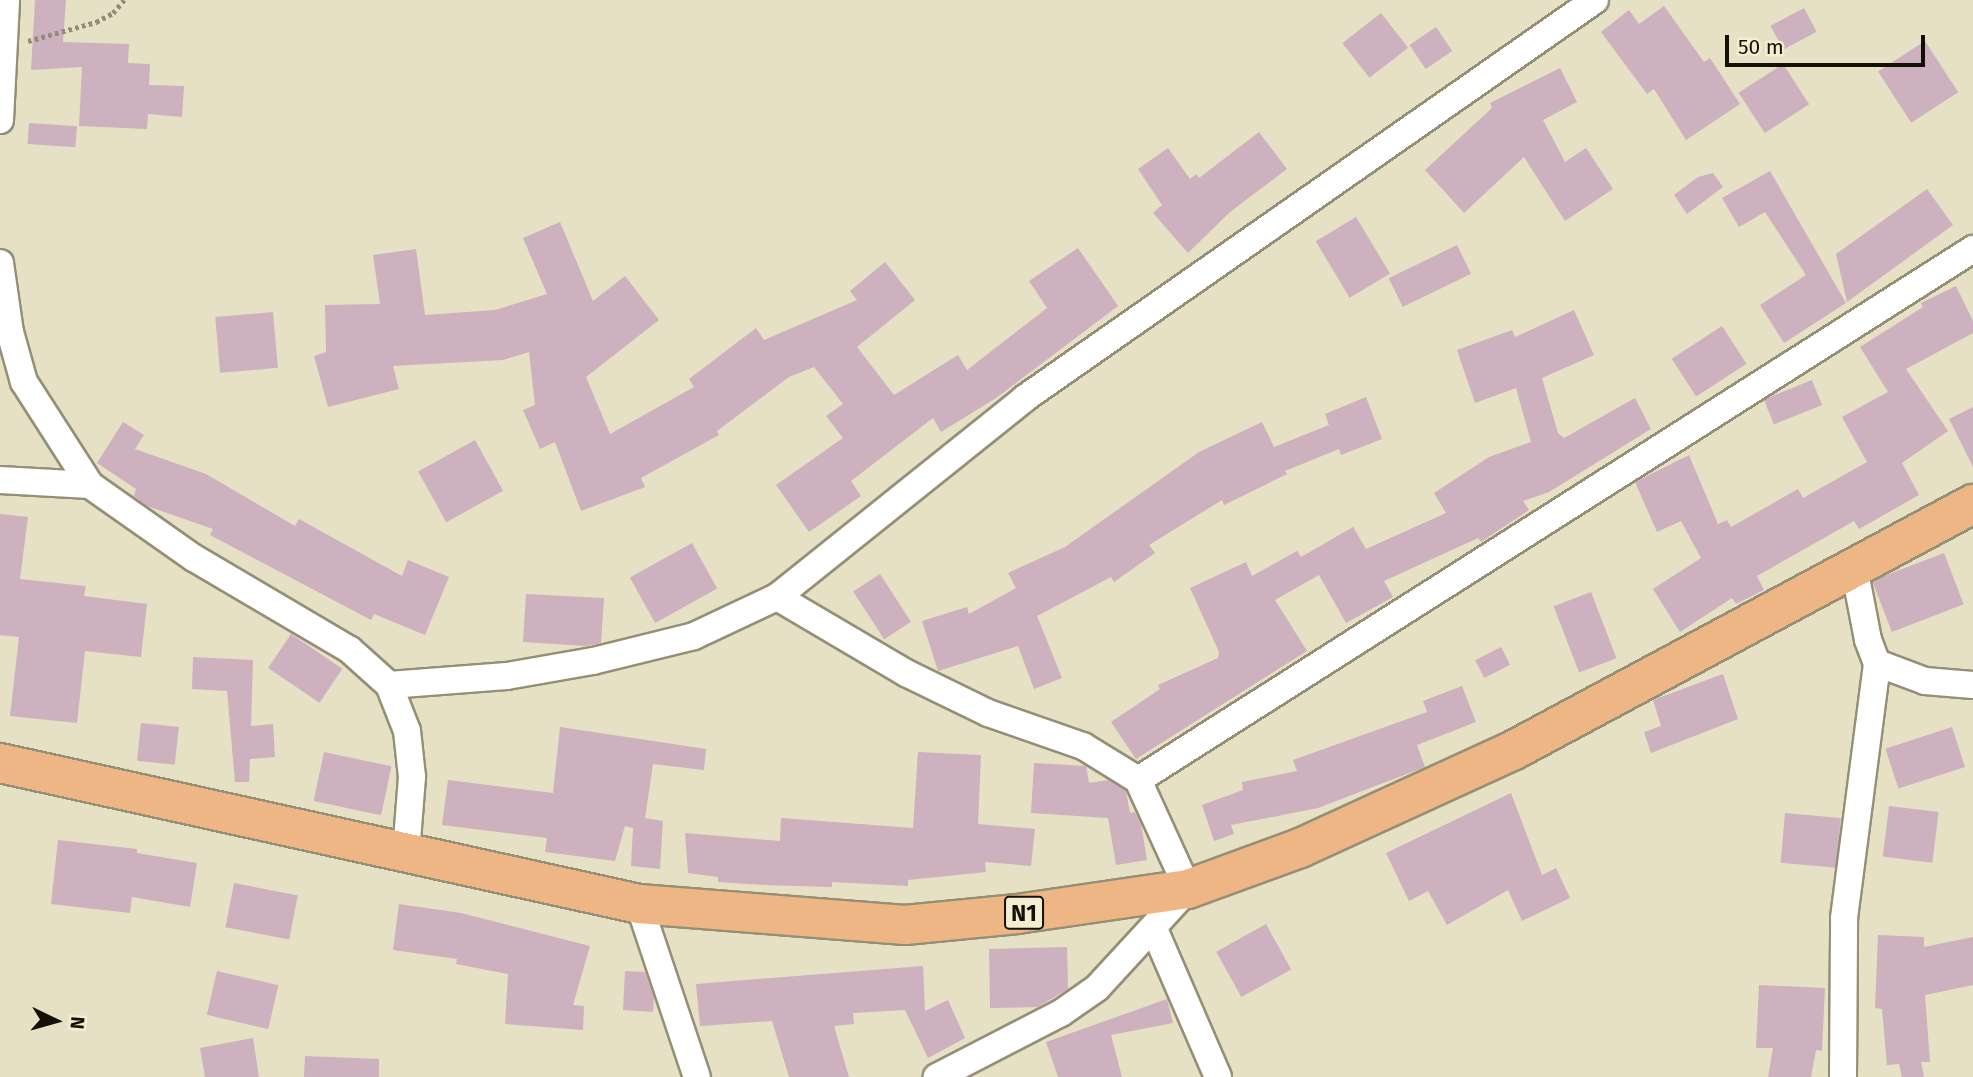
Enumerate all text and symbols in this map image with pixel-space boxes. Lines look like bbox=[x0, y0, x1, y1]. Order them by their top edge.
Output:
scale bar bbox=[1728, 21, 1927, 65]
text: 50 m bbox=[1738, 34, 1784, 60]
road number: N1 bbox=[1003, 893, 1045, 932]
north arrow bbox=[21, 986, 91, 1056]
text: N bbox=[65, 1016, 89, 1030]

